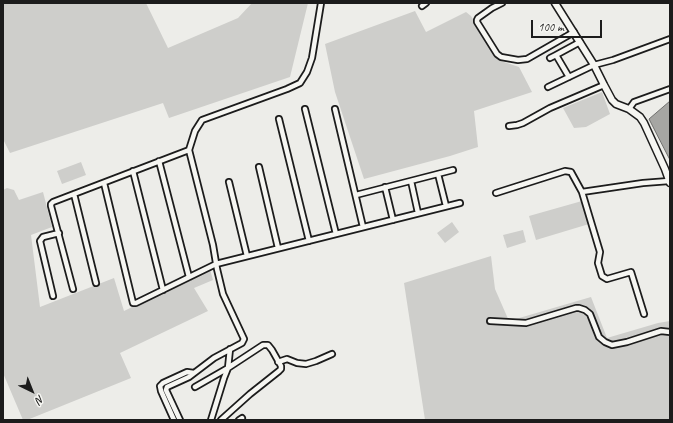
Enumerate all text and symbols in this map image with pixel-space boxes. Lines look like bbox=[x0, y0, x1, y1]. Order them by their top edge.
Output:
scale bar bbox=[533, 12, 604, 38]
text: 100 m bbox=[538, 19, 564, 35]
north arrow bbox=[12, 371, 52, 411]
text: N bbox=[33, 392, 47, 407]

